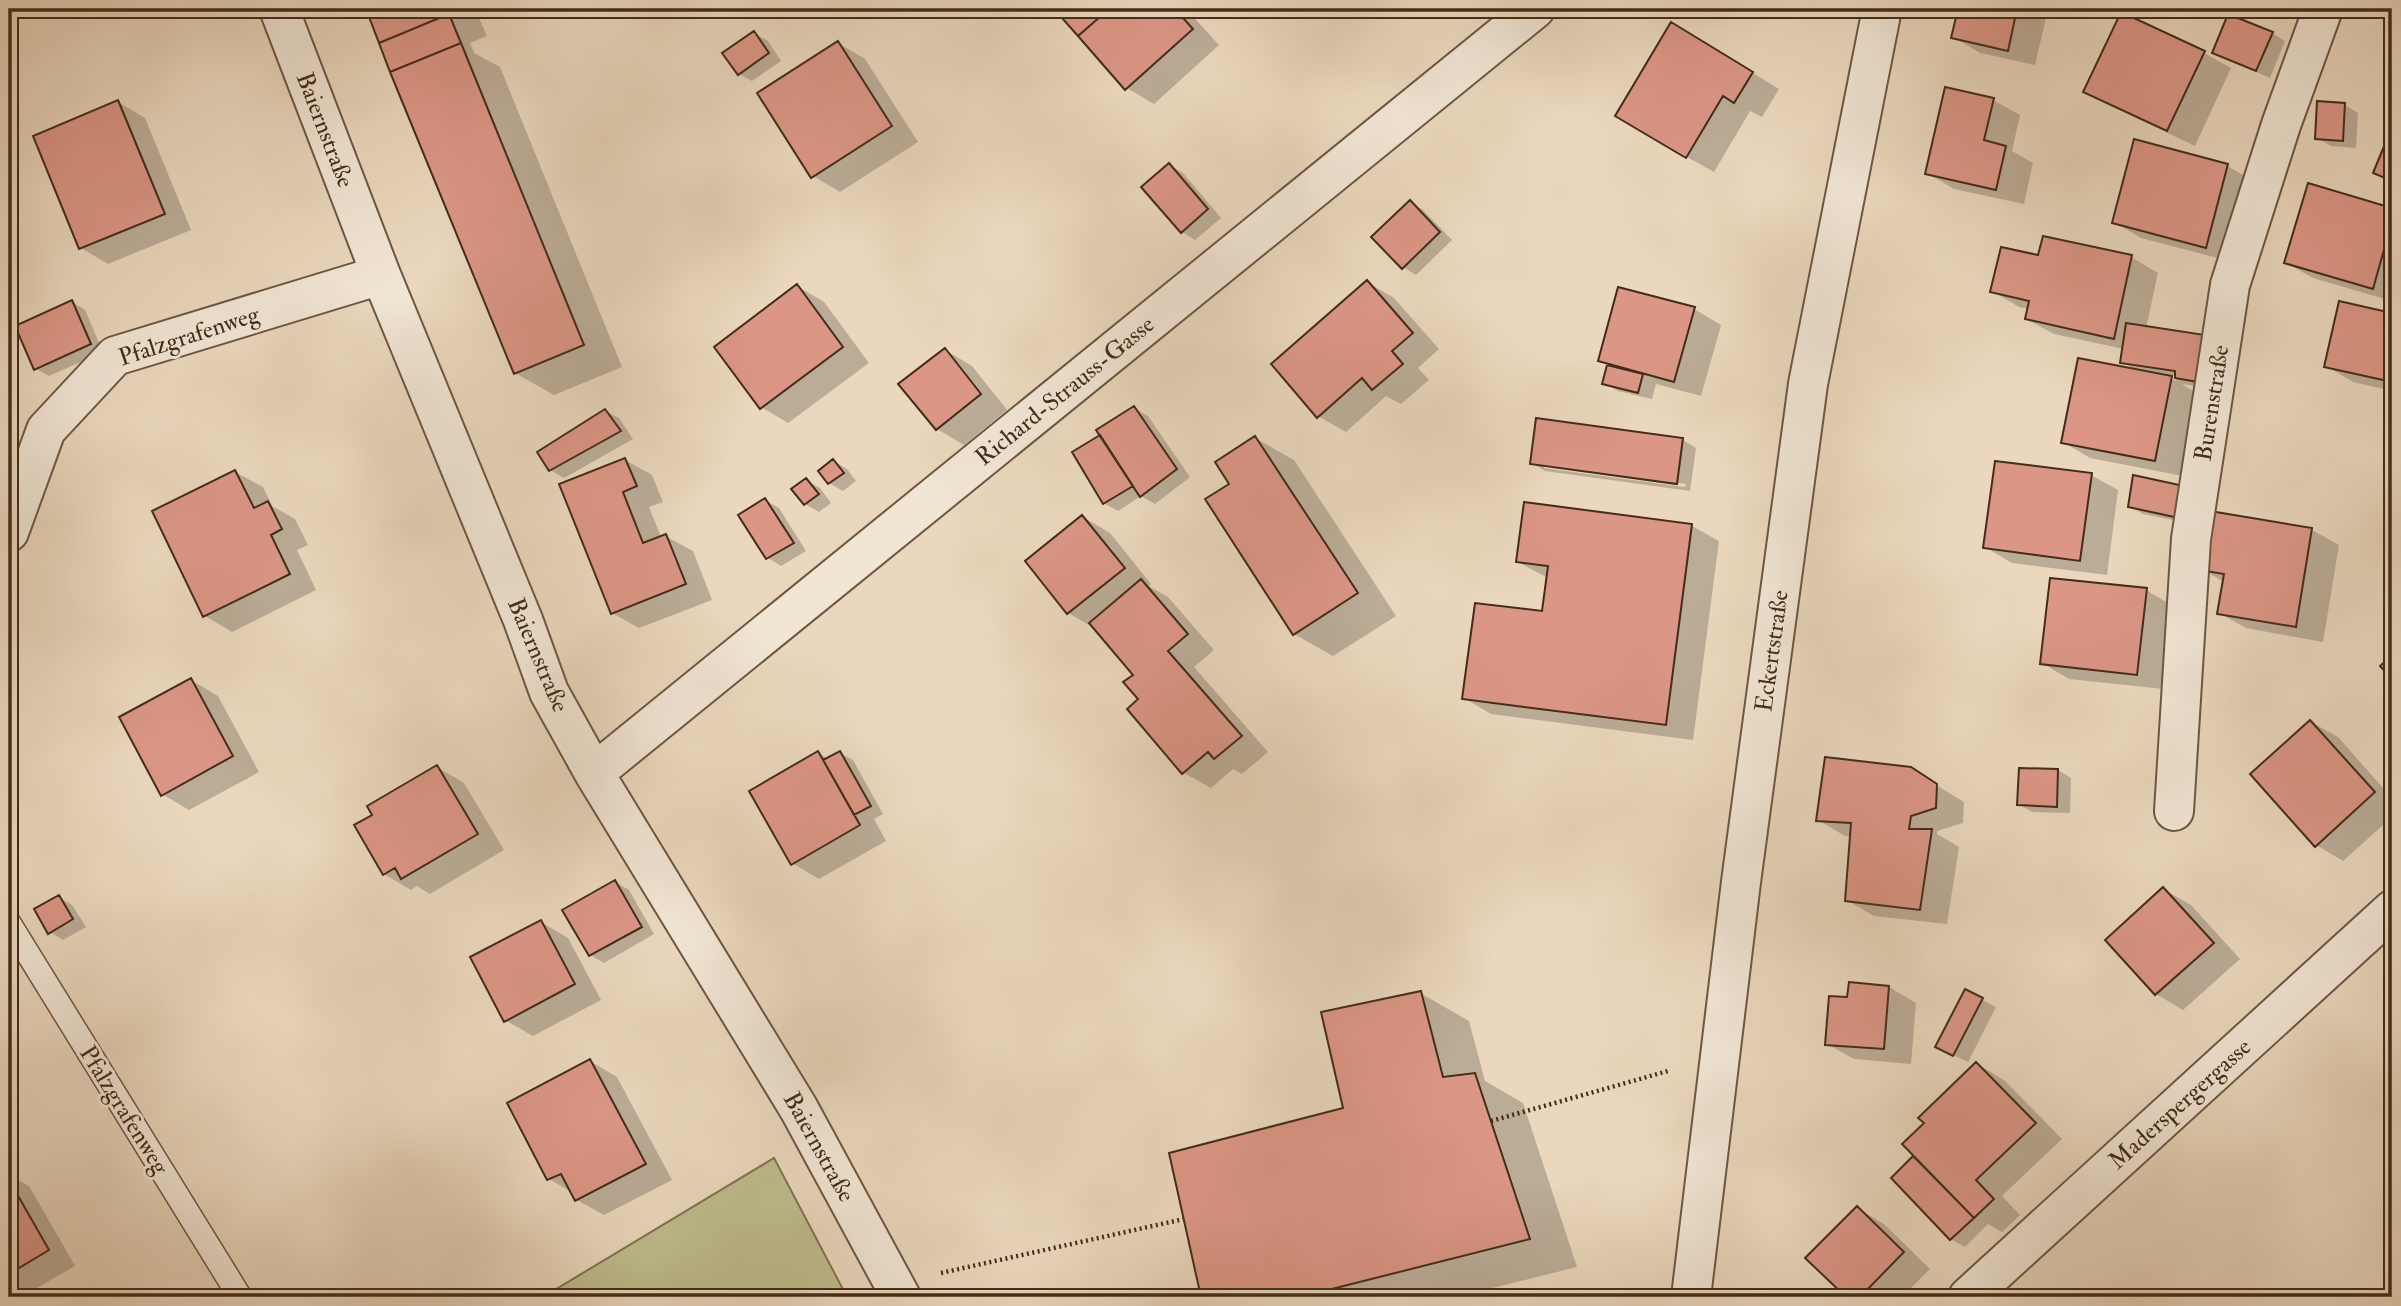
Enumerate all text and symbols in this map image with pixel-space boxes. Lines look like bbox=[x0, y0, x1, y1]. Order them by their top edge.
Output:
street label: Baiernstraße bbox=[289, 68, 361, 192]
street label: Pfalzgrafenweg bbox=[115, 298, 264, 373]
street label: Richard-Strauss-Gasse bbox=[969, 309, 1161, 473]
street label: Burenstraße bbox=[2188, 343, 2236, 463]
street label: Eckertstraße bbox=[1748, 588, 1796, 714]
street label: Baiernstraße bbox=[500, 593, 576, 717]
street label: Maderspergergasse bbox=[2102, 1032, 2258, 1176]
street label: Pfalzgrafenweg bbox=[72, 1040, 177, 1181]
street label: Baiernstraße bbox=[776, 1087, 862, 1207]

